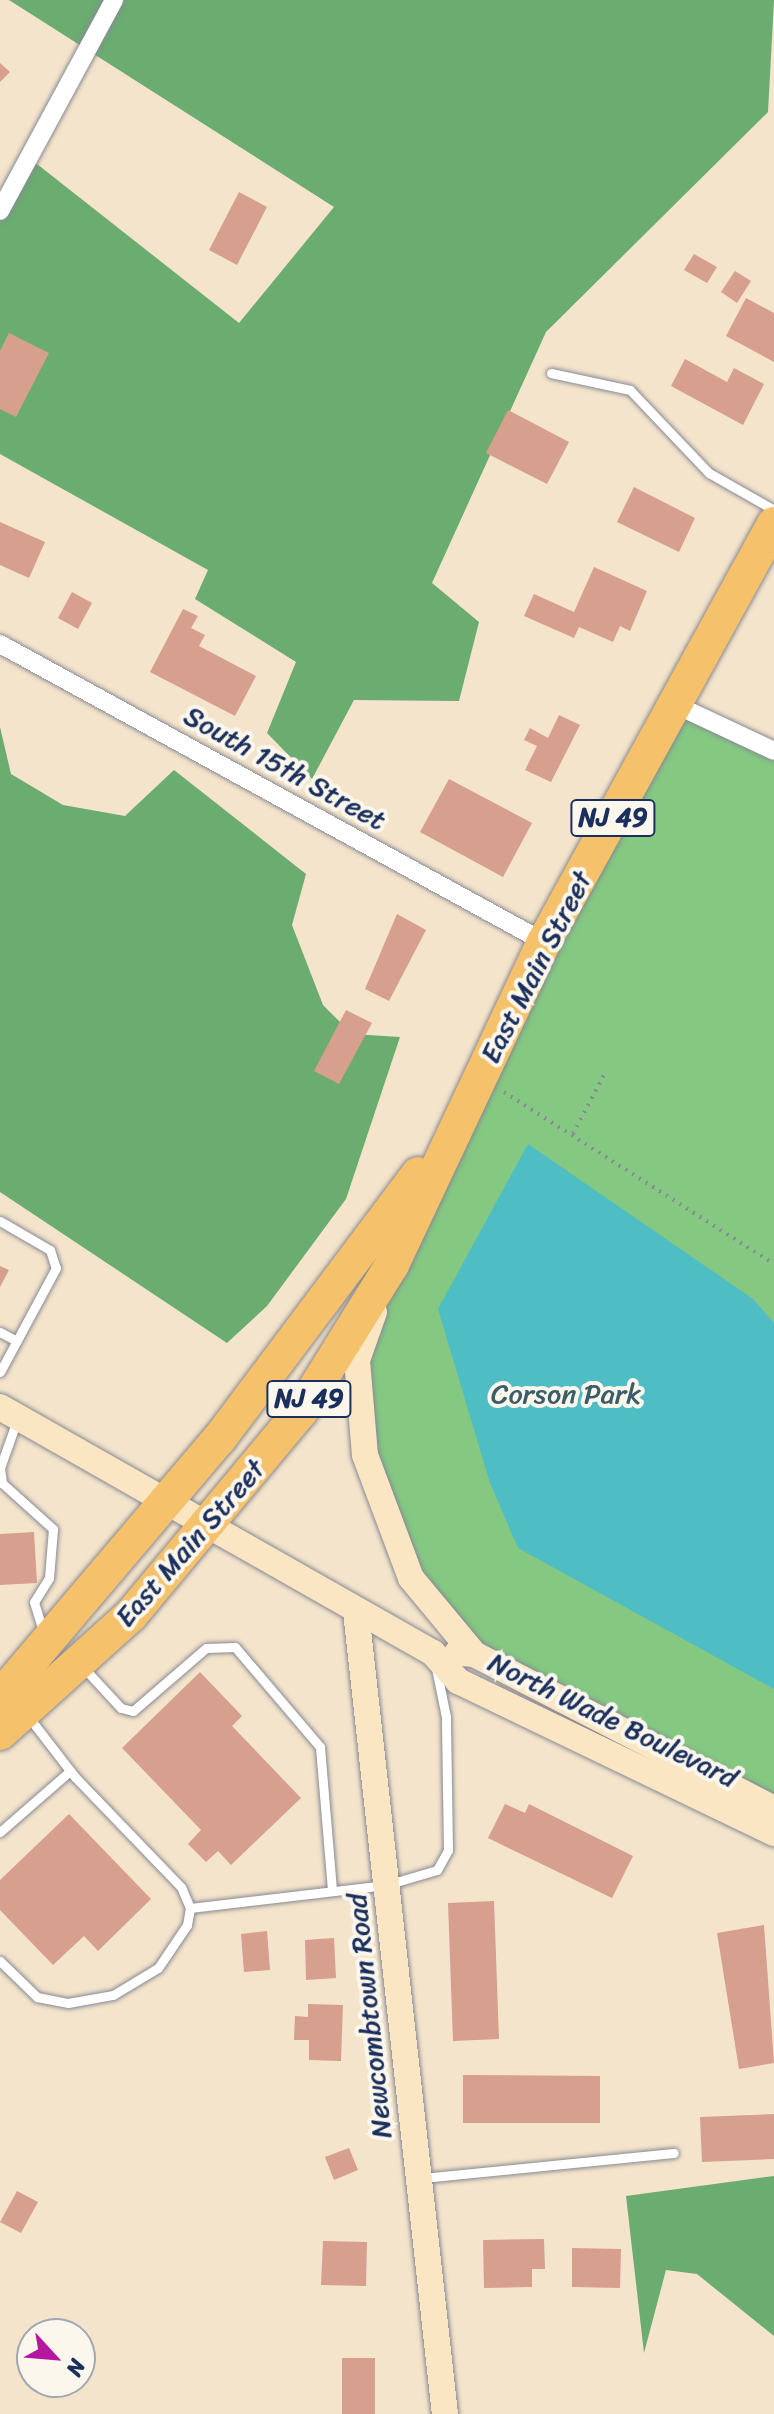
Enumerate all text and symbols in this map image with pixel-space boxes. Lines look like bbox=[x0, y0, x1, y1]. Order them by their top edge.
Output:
street label: South 15th Street bbox=[178, 699, 392, 837]
road number: NJ 49 bbox=[569, 796, 657, 840]
street label: East Main Street bbox=[473, 866, 599, 1068]
road number: NJ 49 bbox=[265, 1377, 353, 1421]
park label: Corson Park bbox=[491, 1377, 641, 1411]
street label: East Main Street bbox=[108, 1453, 272, 1633]
street label: North Wade Boulevard bbox=[483, 1645, 743, 1795]
street label: Newcombtown Road bbox=[339, 1892, 399, 2140]
north arrow bbox=[16, 2318, 96, 2398]
text: N bbox=[55, 2352, 97, 2383]

